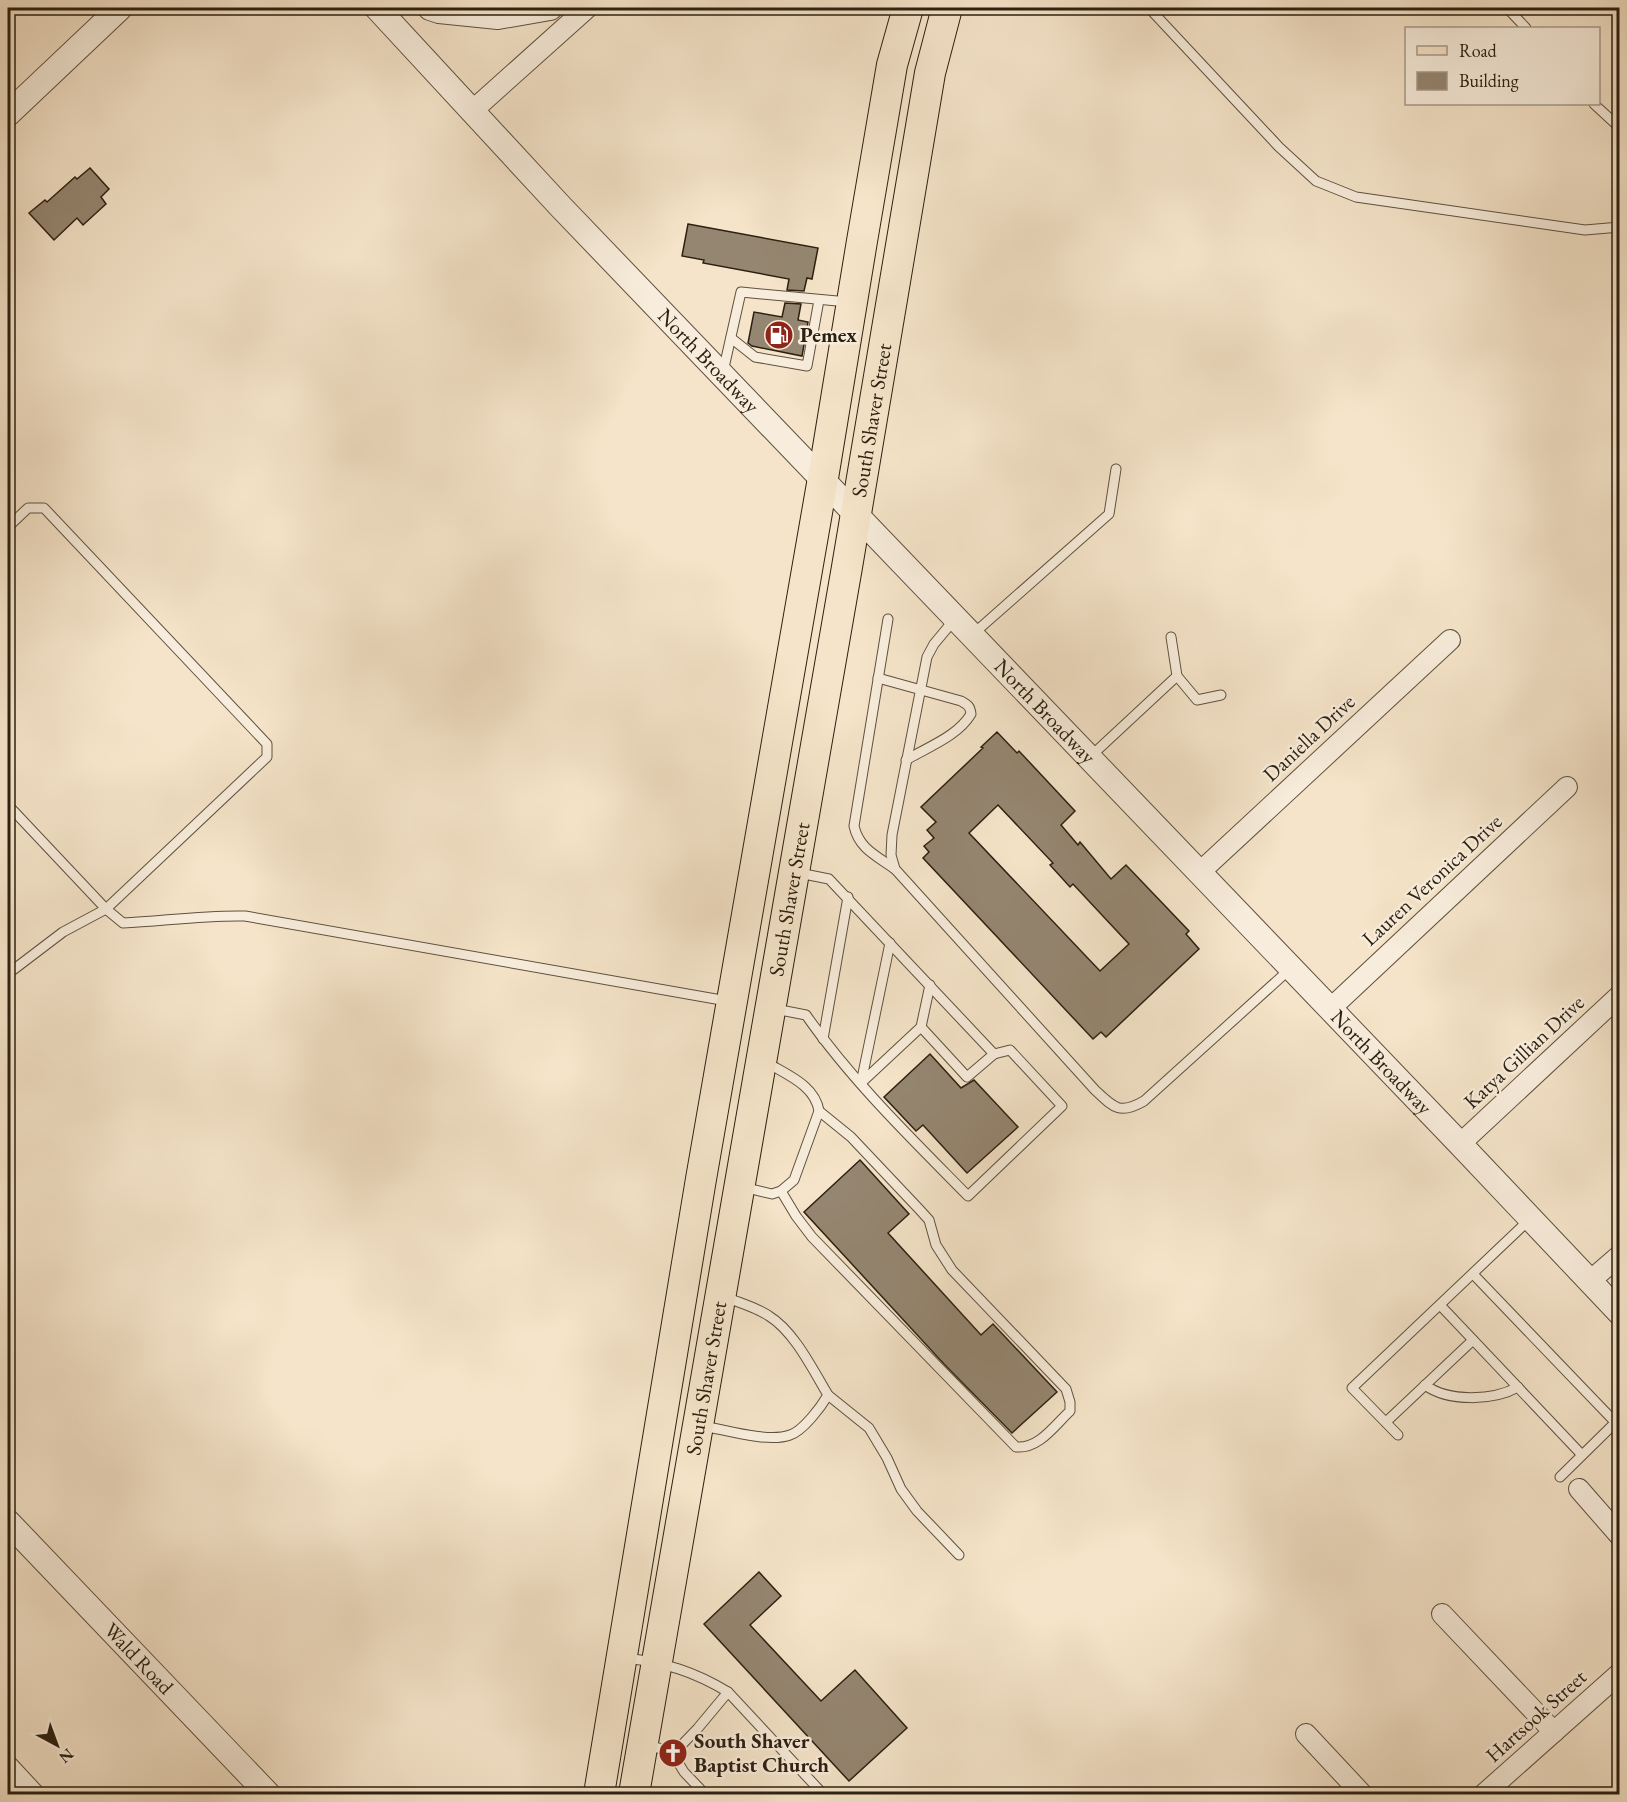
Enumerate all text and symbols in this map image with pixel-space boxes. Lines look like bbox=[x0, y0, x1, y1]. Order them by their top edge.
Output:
legend bbox=[1405, 27, 1600, 105]
text: Road bbox=[1459, 39, 1498, 62]
text: Building bbox=[1459, 69, 1519, 92]
street label: North Broadway bbox=[652, 302, 766, 419]
fuel station icon: Pemex bbox=[763, 319, 795, 351]
place label: Pemex bbox=[800, 321, 857, 348]
street label: South Shaver Street bbox=[845, 341, 897, 499]
street label: North Broadway bbox=[989, 653, 1102, 770]
street label: Daniella Drive bbox=[1257, 688, 1360, 787]
street label: Lauren Veronica Drive bbox=[1356, 808, 1507, 951]
street label: South Shaver Street bbox=[762, 820, 815, 978]
street label: Katya Gillian Drive bbox=[1458, 989, 1590, 1114]
street label: North Broadway bbox=[1325, 1003, 1439, 1121]
street label: South Shaver Street bbox=[679, 1299, 732, 1457]
street label: Wald Road bbox=[98, 1617, 180, 1700]
street label: Hartsook Street bbox=[1480, 1663, 1592, 1768]
north arrow bbox=[27, 1715, 87, 1775]
place label: South Shaver Baptist Church bbox=[694, 1727, 829, 1778]
church icon: South Shaver Baptist Church bbox=[657, 1737, 689, 1769]
text: N bbox=[55, 1744, 78, 1768]

